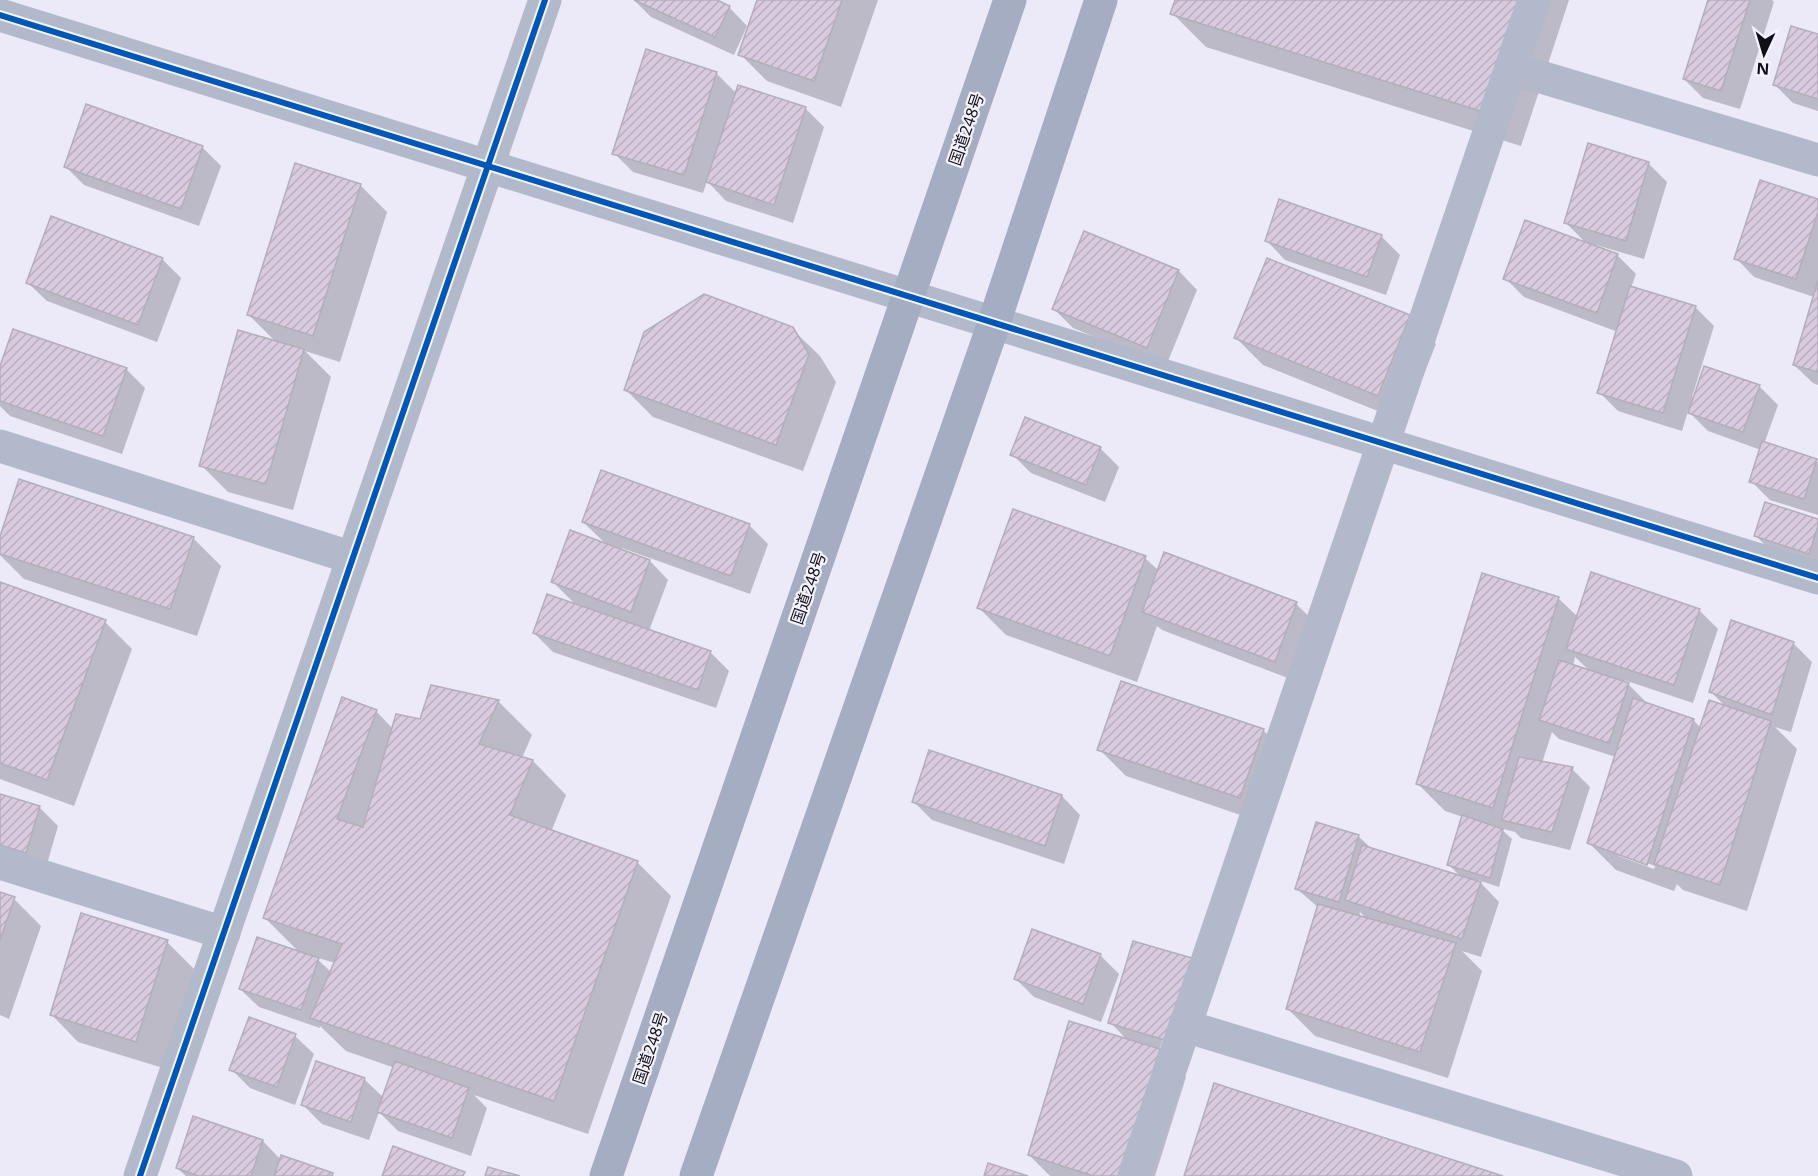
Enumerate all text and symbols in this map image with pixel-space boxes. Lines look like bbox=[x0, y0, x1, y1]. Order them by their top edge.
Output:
north arrow bbox=[1734, 24, 1794, 84]
text: N bbox=[1756, 58, 1770, 80]
street label: 国道248号 bbox=[943, 90, 989, 168]
street label: 国道248号 bbox=[785, 549, 831, 627]
street label: 国道248号 bbox=[627, 1009, 673, 1087]

